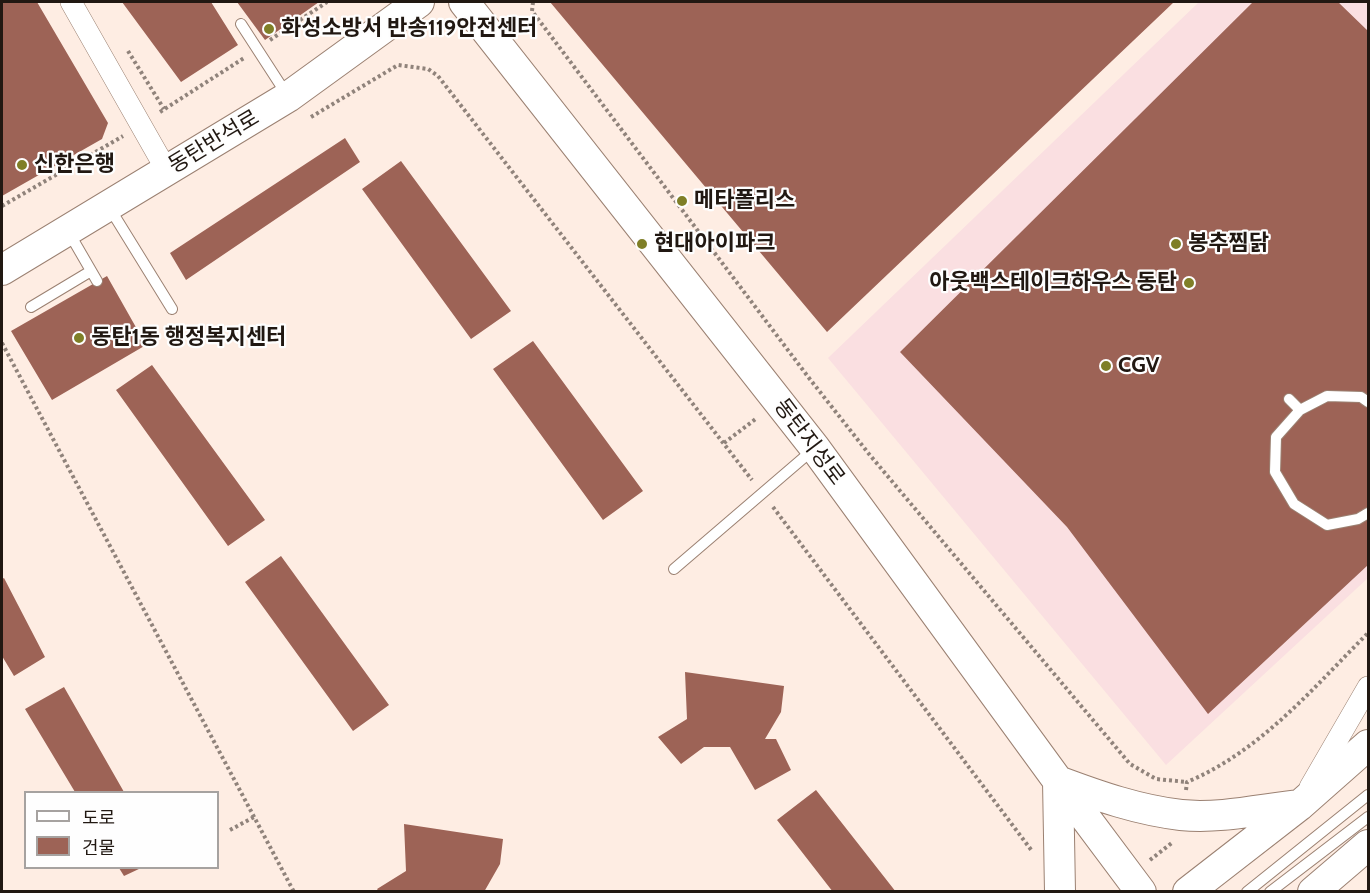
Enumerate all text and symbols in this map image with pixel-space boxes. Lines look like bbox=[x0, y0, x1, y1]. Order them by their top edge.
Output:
place label: 화성소방서 반송119안전센터 bbox=[281, 16, 537, 42]
marker: 화성소방서 반송119안전센터 bbox=[262, 22, 276, 36]
street label: 동탄반석로 bbox=[164, 105, 264, 179]
place label: 신한은행 bbox=[34, 152, 115, 178]
marker: 신한은행 bbox=[15, 158, 29, 172]
place label: 메타폴리스 bbox=[694, 188, 795, 214]
marker: 메타폴리스 bbox=[675, 194, 689, 208]
place label: 현대아이파크 bbox=[654, 231, 775, 257]
place label: 봉추찜닭 bbox=[1188, 231, 1269, 257]
marker: 현대아이파크 bbox=[635, 237, 649, 251]
marker: 봉추찜닭 bbox=[1169, 237, 1183, 251]
place label: 아웃백스테이크하우스 동탄 bbox=[929, 270, 1177, 296]
marker: 아웃백스테이크하우스 동탄 bbox=[1182, 276, 1196, 290]
place label: 동탄1동 행정복지센터 bbox=[91, 325, 286, 351]
marker: 동탄1동 행정복지센터 bbox=[72, 331, 86, 345]
place label: CGV bbox=[1118, 353, 1159, 379]
marker: CGV bbox=[1099, 359, 1113, 373]
street label: 동탄지성로 bbox=[768, 394, 850, 490]
legend bbox=[24, 791, 219, 869]
text: 도로 bbox=[82, 807, 115, 829]
text: 건물 bbox=[82, 837, 115, 859]

